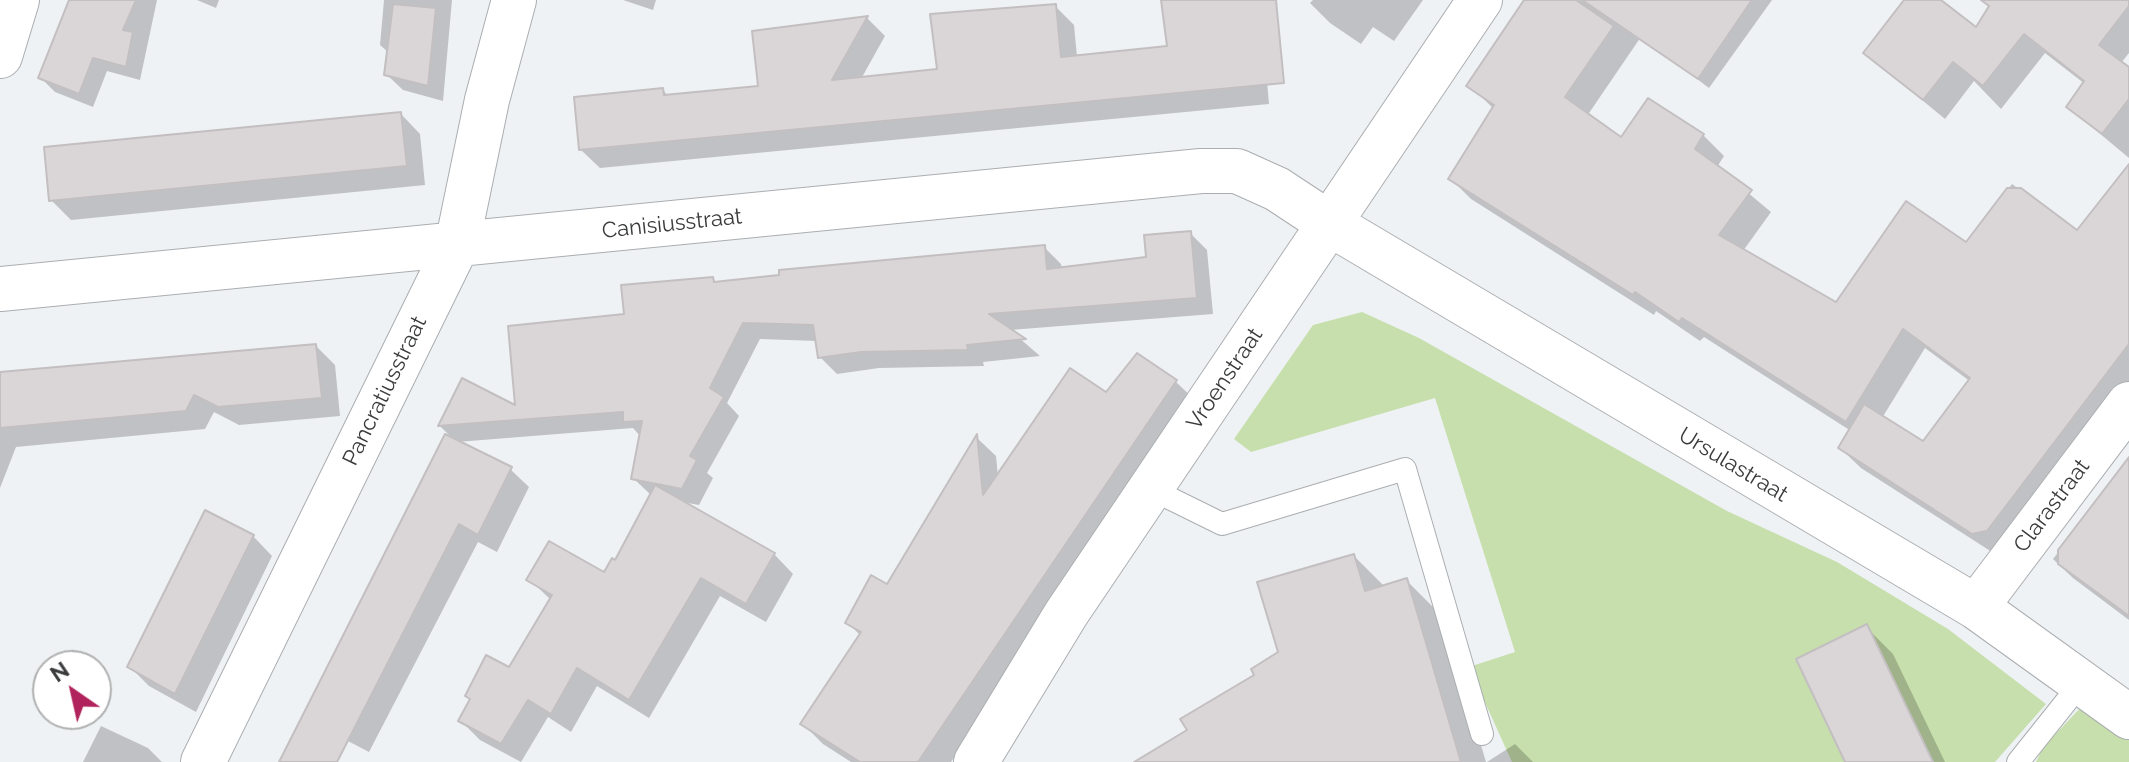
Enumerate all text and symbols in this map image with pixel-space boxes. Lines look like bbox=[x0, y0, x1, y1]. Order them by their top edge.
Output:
street label: Canisiusstraat bbox=[601, 204, 743, 244]
street label: Pancratiusstraat bbox=[337, 312, 433, 470]
street label: Vroenstraat bbox=[1181, 323, 1269, 435]
street label: Ursulastraat bbox=[1674, 422, 1792, 508]
street label: Clarastraat bbox=[2008, 454, 2096, 558]
north arrow bbox=[32, 650, 112, 730]
text: N bbox=[45, 656, 74, 687]

